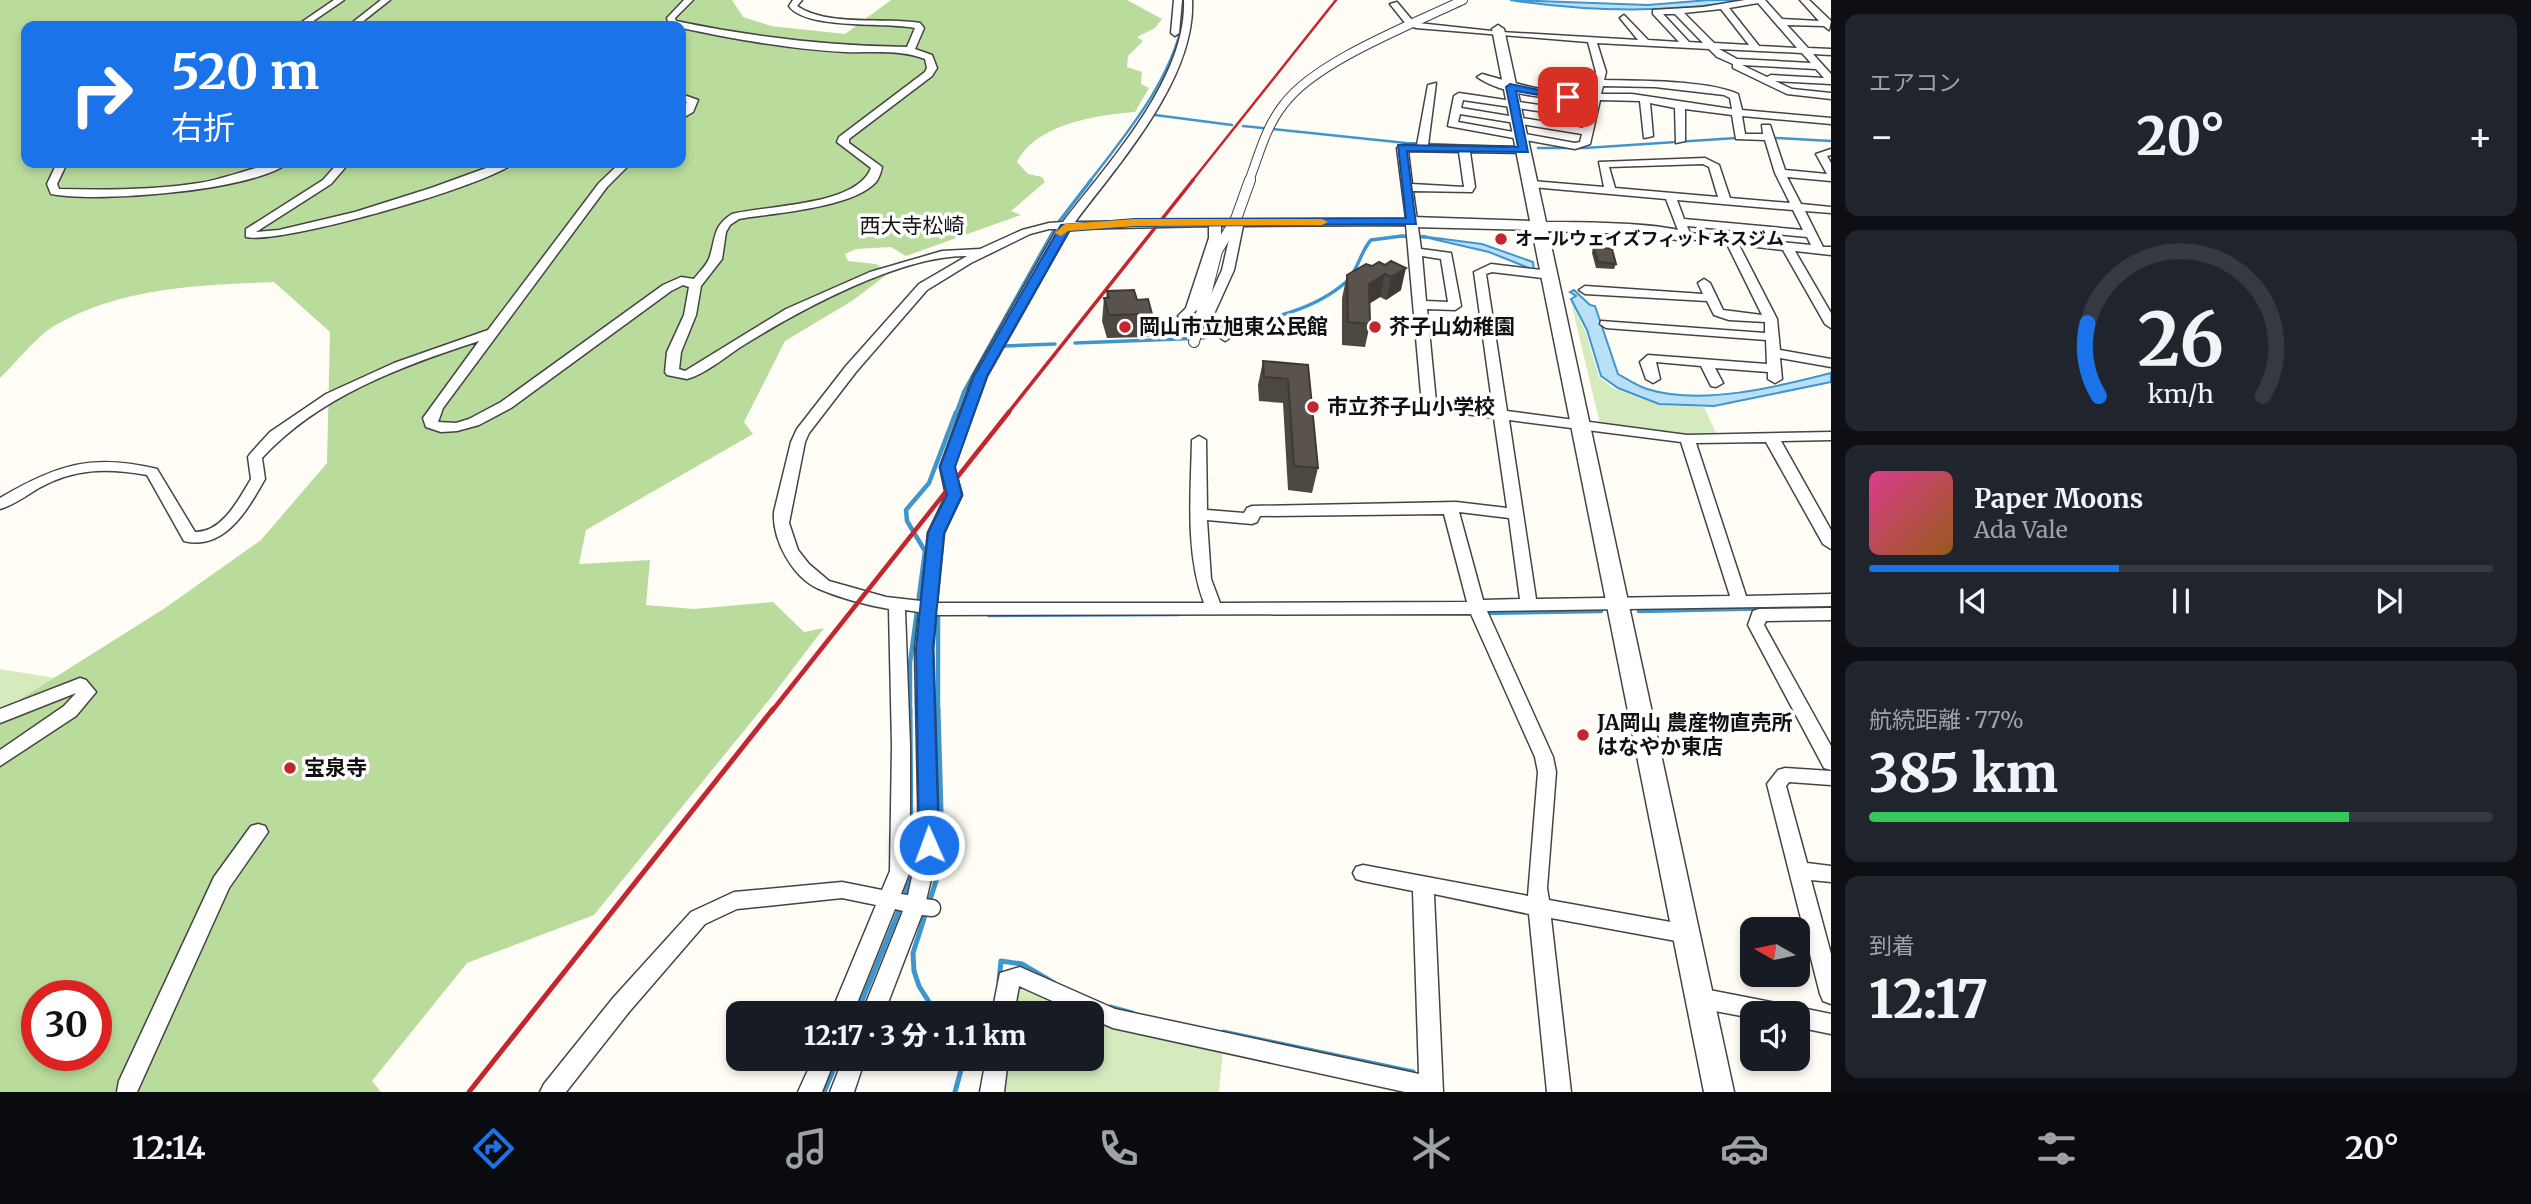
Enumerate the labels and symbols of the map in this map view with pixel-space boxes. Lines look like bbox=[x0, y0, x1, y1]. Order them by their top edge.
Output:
pin bbox=[1538, 67, 1598, 127]
district label: 西大寺松崎 bbox=[860, 212, 965, 239]
place label: オールウェイズフィットネスジム bbox=[1515, 227, 1784, 250]
marker: オールウェイズフィットネスジム bbox=[1493, 231, 1509, 247]
place label: 岡山市立旭東公民館 bbox=[1139, 313, 1328, 340]
place label: 芥子山幼稚園 bbox=[1389, 313, 1515, 340]
marker: 岡山市立旭東公民館 bbox=[1117, 319, 1133, 335]
marker: 芥子山幼稚園 bbox=[1367, 319, 1383, 335]
place label: 市立芥子山小学校 bbox=[1327, 393, 1495, 420]
marker: 市立芥子山小学校 bbox=[1305, 399, 1321, 415]
place label: JA岡山 農産物直売所 はなやか東店 bbox=[1596, 709, 1793, 760]
marker: JA岡山 農産物直売所 はなやか東店 bbox=[1575, 727, 1591, 743]
place label: 宝泉寺 bbox=[304, 754, 367, 781]
marker: 宝泉寺 bbox=[282, 760, 298, 776]
position arrow bbox=[892, 808, 966, 882]
north arrow bbox=[1740, 917, 1810, 987]
speed limit sign: 30 bbox=[21, 980, 112, 1071]

